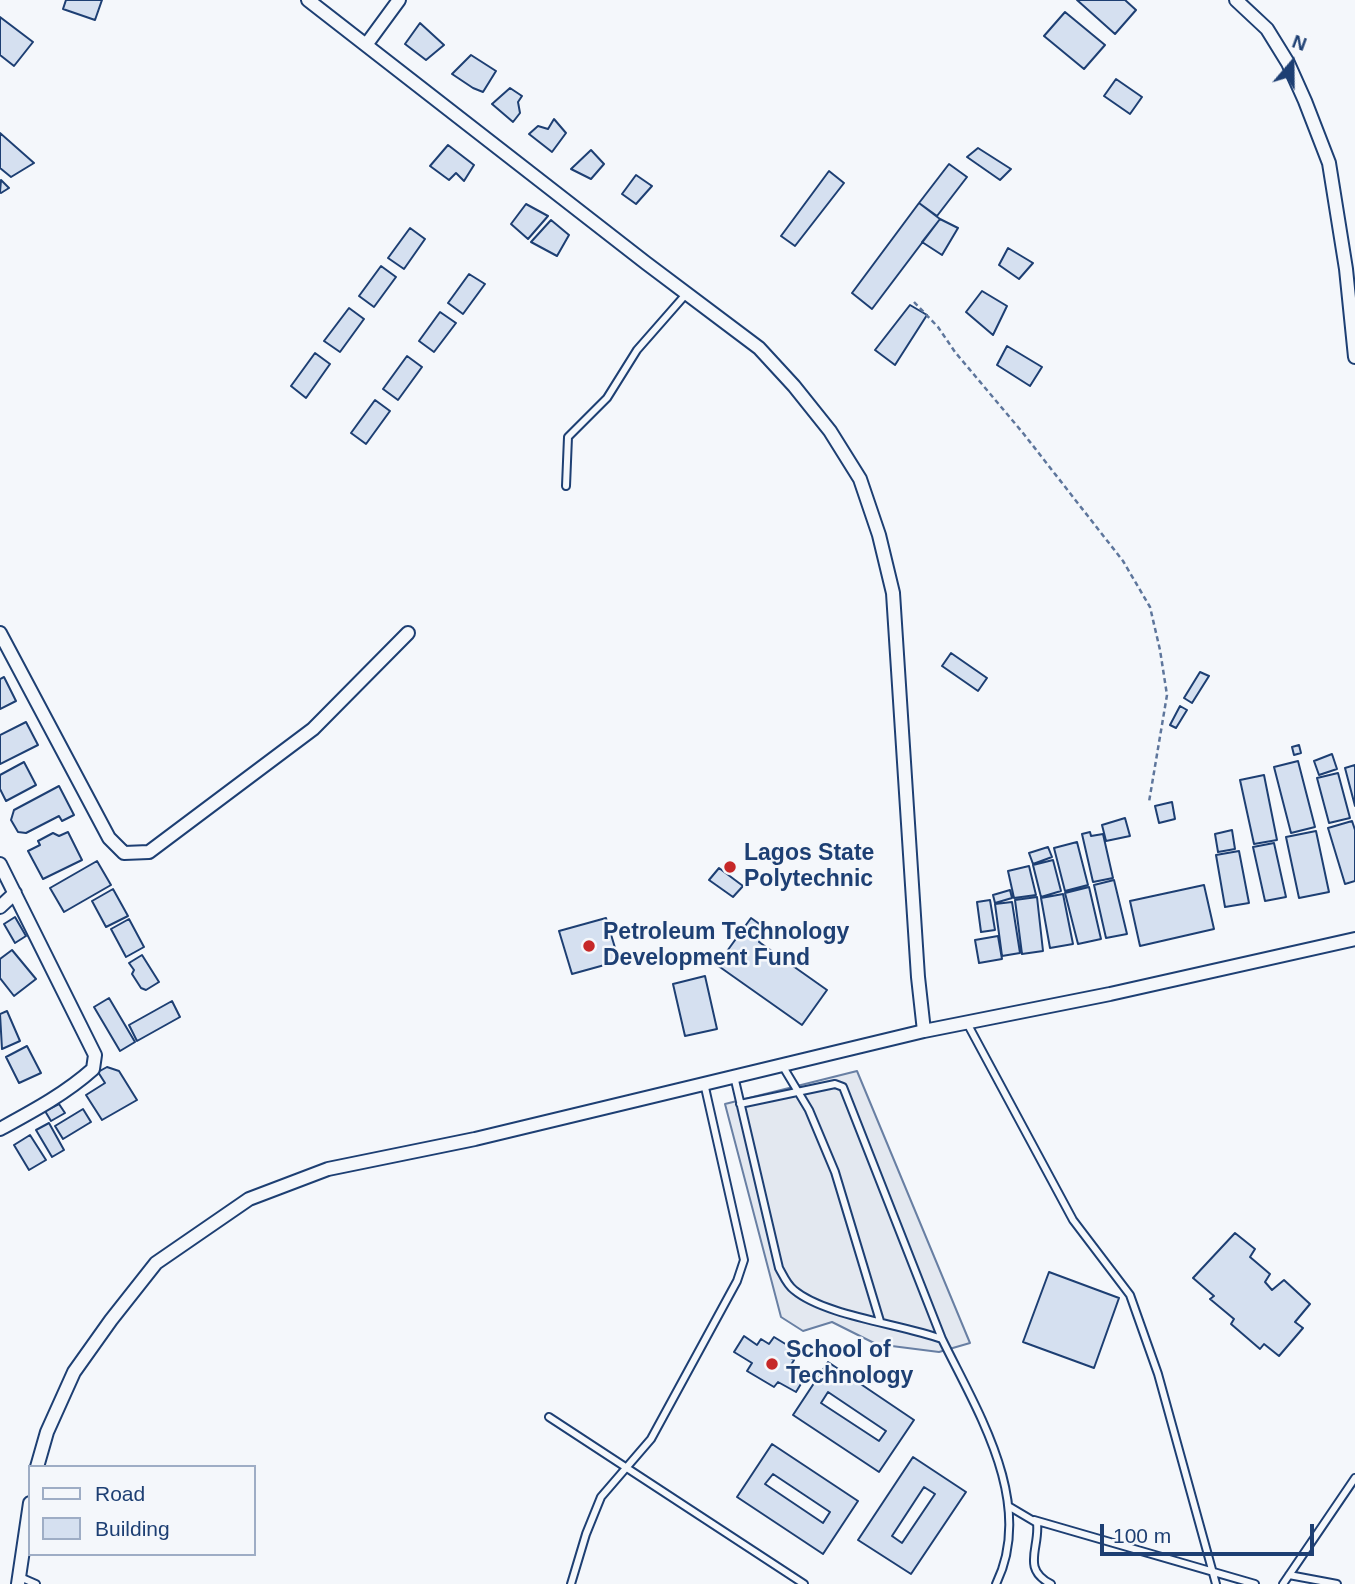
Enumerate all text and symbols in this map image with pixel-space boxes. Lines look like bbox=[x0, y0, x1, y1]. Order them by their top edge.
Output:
north arrow bbox=[1257, 28, 1327, 98]
text: N bbox=[1289, 31, 1309, 55]
place label: Lagos State Polytechnic bbox=[744, 840, 874, 894]
marker: Lagos State Polytechnic bbox=[722, 859, 738, 875]
place label: Petroleum Technology Development Fund bbox=[603, 919, 849, 973]
marker: Petroleum Technology Development Fund bbox=[581, 938, 597, 954]
place label: School of Technology bbox=[786, 1337, 913, 1391]
marker: School of Technology bbox=[764, 1356, 780, 1372]
legend bbox=[28, 1465, 256, 1556]
text: Road bbox=[95, 1482, 145, 1505]
scale bar bbox=[1103, 1510, 1316, 1554]
text: Building bbox=[95, 1517, 170, 1540]
text: 100 m bbox=[1113, 1524, 1171, 1547]

